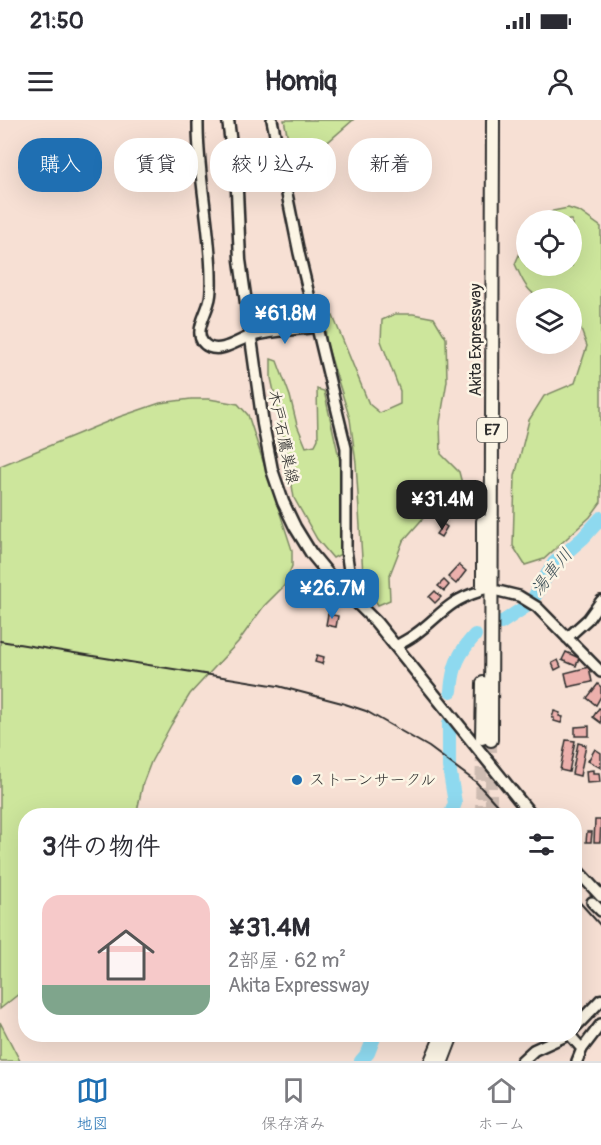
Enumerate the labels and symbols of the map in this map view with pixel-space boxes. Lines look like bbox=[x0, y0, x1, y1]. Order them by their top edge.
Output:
street label: Akita Expressway bbox=[466, 283, 486, 397]
pin: ¥61.8M bbox=[236, 294, 334, 345]
street label: 木戸石鷹巣線 bbox=[263, 388, 303, 486]
road number: E7 bbox=[477, 418, 507, 442]
pin: ¥31.4M bbox=[393, 480, 491, 531]
water label: 湯車川 bbox=[526, 544, 578, 600]
pin: ¥26.7M bbox=[283, 569, 381, 620]
place label: ストーンサークル bbox=[309, 770, 436, 790]
marker: ストーンサークル bbox=[290, 773, 304, 787]

